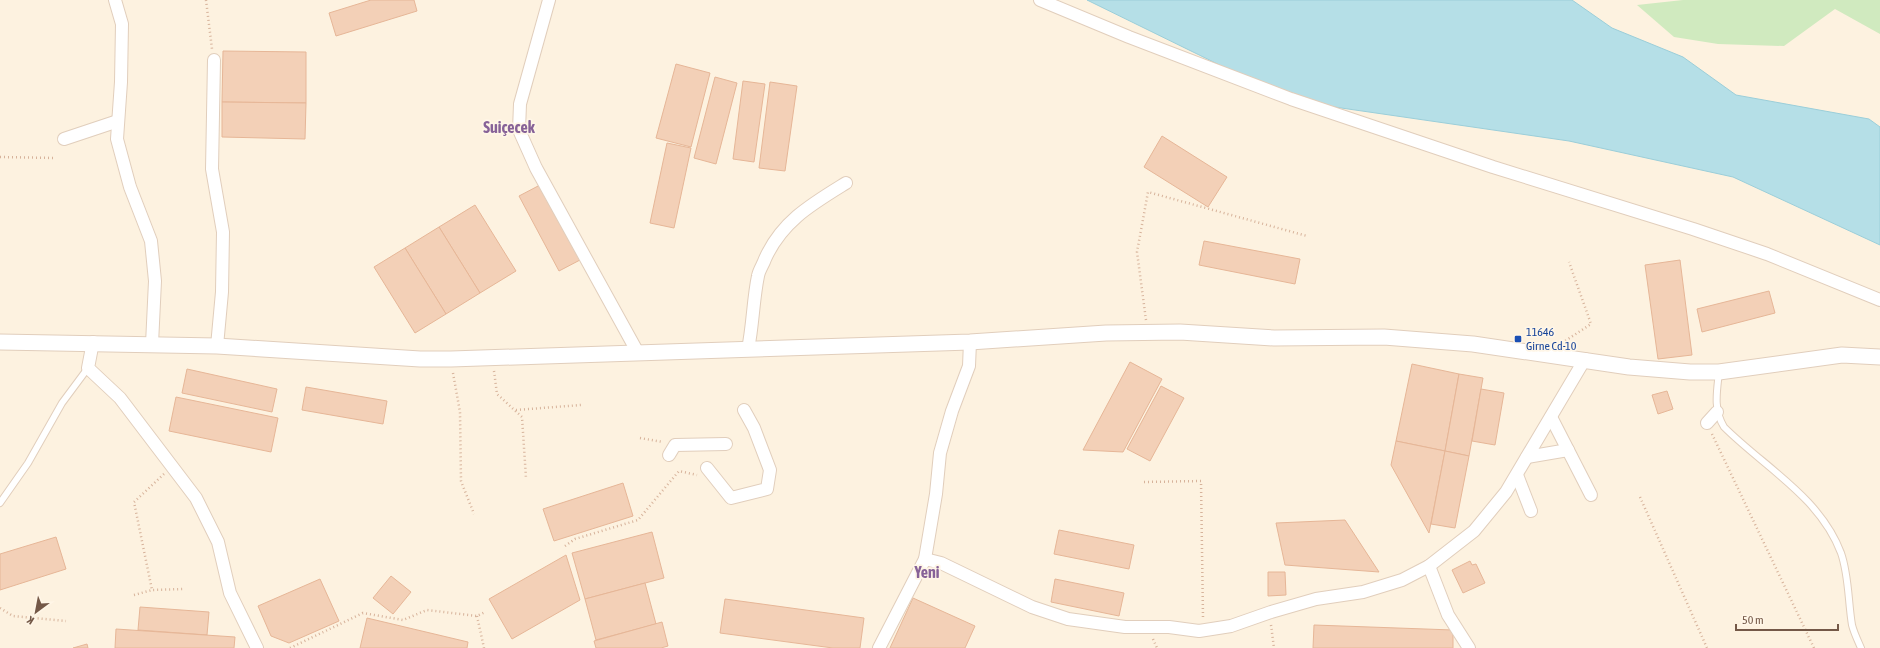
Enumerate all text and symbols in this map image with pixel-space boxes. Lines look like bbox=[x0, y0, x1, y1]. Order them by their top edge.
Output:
district label: Suiçecek bbox=[483, 118, 536, 136]
place label: 11646 Girne Cd-10 bbox=[1526, 325, 1577, 353]
marker: 11646 Girne Cd-10 bbox=[1513, 334, 1523, 344]
district label: Yeni bbox=[914, 563, 940, 581]
north arrow bbox=[16, 592, 56, 632]
scale bar bbox=[1736, 606, 1838, 632]
text: 50 m bbox=[1742, 613, 1764, 627]
text: K bbox=[25, 614, 36, 627]

